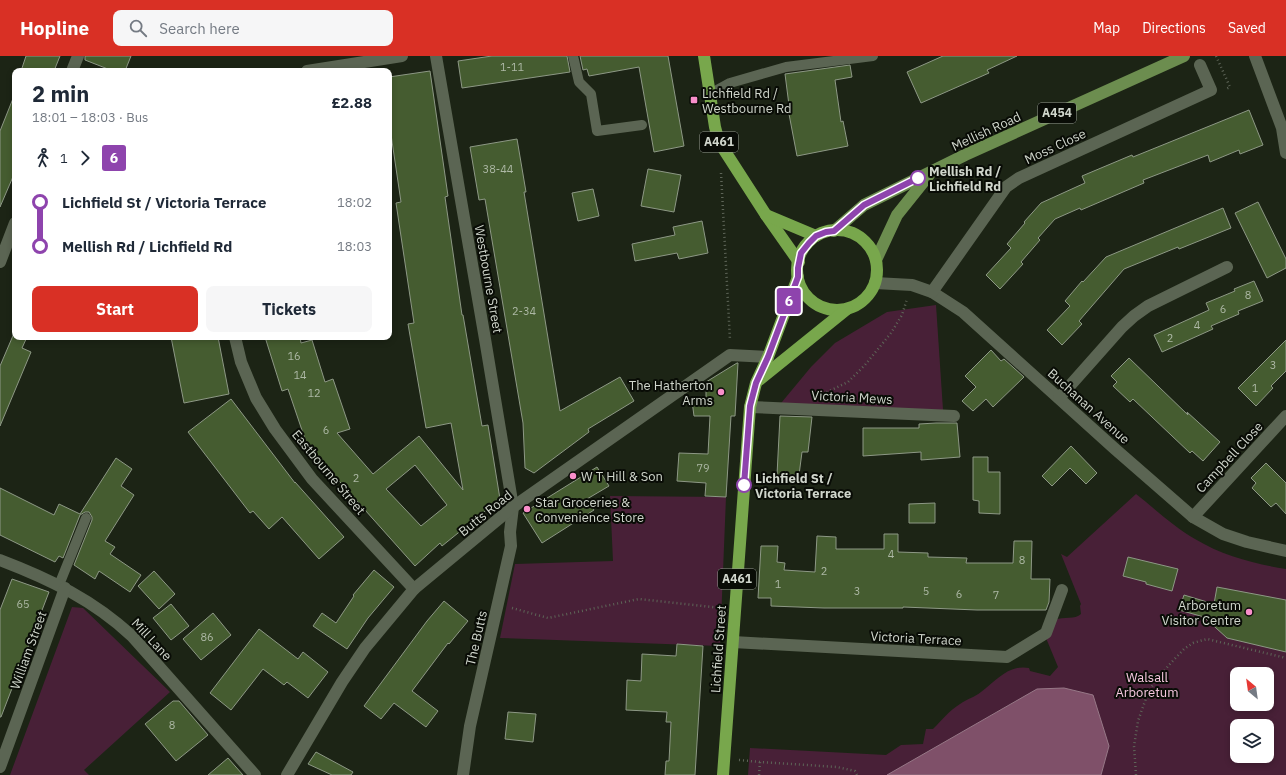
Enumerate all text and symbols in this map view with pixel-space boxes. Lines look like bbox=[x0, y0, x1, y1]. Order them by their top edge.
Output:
search box bbox=[113, 10, 393, 46]
text: Hopline bbox=[20, 16, 89, 40]
icon: search bbox=[127, 17, 149, 39]
text: Search here bbox=[159, 19, 240, 38]
text: Map bbox=[1093, 19, 1120, 37]
text: Directions bbox=[1142, 19, 1206, 37]
text: Saved bbox=[1228, 19, 1266, 37]
house number: 1-11 bbox=[500, 60, 524, 74]
text: 2 min bbox=[32, 79, 89, 108]
place label: Lichfield Rd / Westbourne Rd bbox=[702, 85, 792, 117]
text: £2.88 bbox=[332, 93, 372, 112]
marker: Lichfield Rd / Westbourne Rd bbox=[689, 95, 699, 105]
road number: A454 bbox=[1038, 103, 1076, 123]
street label: Mellish Road bbox=[949, 108, 1024, 155]
text: 18:01 – 18:03 · Bus bbox=[32, 109, 148, 126]
street label: Moss Close bbox=[1022, 125, 1089, 168]
road number: A461 bbox=[700, 132, 738, 152]
icon: walk bbox=[32, 147, 54, 169]
icon: forward bbox=[74, 147, 96, 169]
text: 6 bbox=[110, 149, 118, 167]
text: 1 bbox=[60, 150, 68, 167]
house number: 38-44 bbox=[483, 162, 514, 176]
place label: Mellish Rd / Lichfield Rd bbox=[929, 163, 1001, 195]
marker: Mellish Rd / Lichfield Rd bbox=[910, 170, 926, 186]
text: Lichfield St / Victoria Terrace bbox=[62, 193, 266, 212]
text: 18:02 bbox=[337, 194, 372, 211]
street label: Westbourne Street bbox=[471, 224, 506, 335]
text: Mellish Rd / Lichfield Rd bbox=[62, 237, 232, 256]
text: 18:03 bbox=[337, 238, 372, 255]
button: Start bbox=[32, 286, 198, 332]
button: Tickets bbox=[206, 286, 372, 332]
line badge: 6 bbox=[776, 288, 802, 314]
house number: 8 bbox=[1245, 288, 1251, 302]
text: 6 bbox=[785, 292, 793, 310]
house number: 6 bbox=[1220, 302, 1226, 316]
house number: 2-34 bbox=[512, 304, 536, 318]
house number: 4 bbox=[1194, 318, 1201, 332]
house number: 2 bbox=[1167, 331, 1173, 345]
house number: 16 bbox=[287, 349, 301, 363]
house number: 3 bbox=[1270, 358, 1276, 372]
street label: Buchanan Avenue bbox=[1044, 365, 1133, 448]
house number: 14 bbox=[293, 368, 307, 382]
place label: The Hatherton Arms bbox=[629, 377, 713, 409]
house number: 1 bbox=[1252, 381, 1259, 395]
house number: 12 bbox=[307, 386, 321, 400]
marker: The Hatherton Arms bbox=[716, 387, 726, 397]
street label: Victoria Mews bbox=[811, 387, 893, 408]
street label: Campbell Close bbox=[1192, 418, 1267, 496]
house number: 6 bbox=[323, 423, 329, 437]
street label: Eastbourne Street bbox=[288, 426, 369, 518]
house number: 79 bbox=[696, 461, 710, 475]
place label: W T Hill & Son bbox=[581, 468, 663, 485]
place label: Lichfield St / Victoria Terrace bbox=[755, 470, 851, 502]
house number: 2 bbox=[353, 471, 359, 485]
marker: W T Hill & Son bbox=[568, 471, 578, 481]
marker: Lichfield St / Victoria Terrace bbox=[736, 477, 752, 493]
street label: Butts Road bbox=[455, 487, 516, 540]
place label: Star Groceries & Convenience Store bbox=[535, 494, 644, 526]
marker: Star Groceries & Convenience Store bbox=[522, 504, 532, 514]
house number: 4 bbox=[888, 547, 895, 561]
house number: 8 bbox=[1019, 553, 1025, 567]
house number: 2 bbox=[821, 564, 827, 578]
road number: A461 bbox=[718, 569, 756, 589]
house number: 1 bbox=[775, 577, 782, 591]
house number: 3 bbox=[854, 584, 860, 598]
house number: 5 bbox=[923, 584, 929, 598]
house number: 6 bbox=[956, 587, 962, 601]
house number: 7 bbox=[993, 588, 999, 602]
house number: 65 bbox=[16, 597, 30, 611]
place label: Arboretum Visitor Centre bbox=[1162, 597, 1241, 629]
street label: Lichfield Street bbox=[707, 605, 730, 694]
marker: Arboretum Visitor Centre bbox=[1244, 607, 1254, 617]
street label: William Street bbox=[6, 609, 50, 692]
street label: The Butts bbox=[462, 609, 491, 667]
street label: Mill Lane bbox=[128, 615, 176, 664]
street label: Victoria Terrace bbox=[870, 628, 962, 649]
house number: 86 bbox=[200, 630, 214, 644]
north arrow bbox=[1230, 667, 1274, 711]
map controls bbox=[1230, 667, 1274, 763]
park label: Walsall Arboretum bbox=[1115, 669, 1179, 701]
house number: 8 bbox=[169, 718, 175, 732]
button: layers bbox=[1230, 719, 1274, 763]

